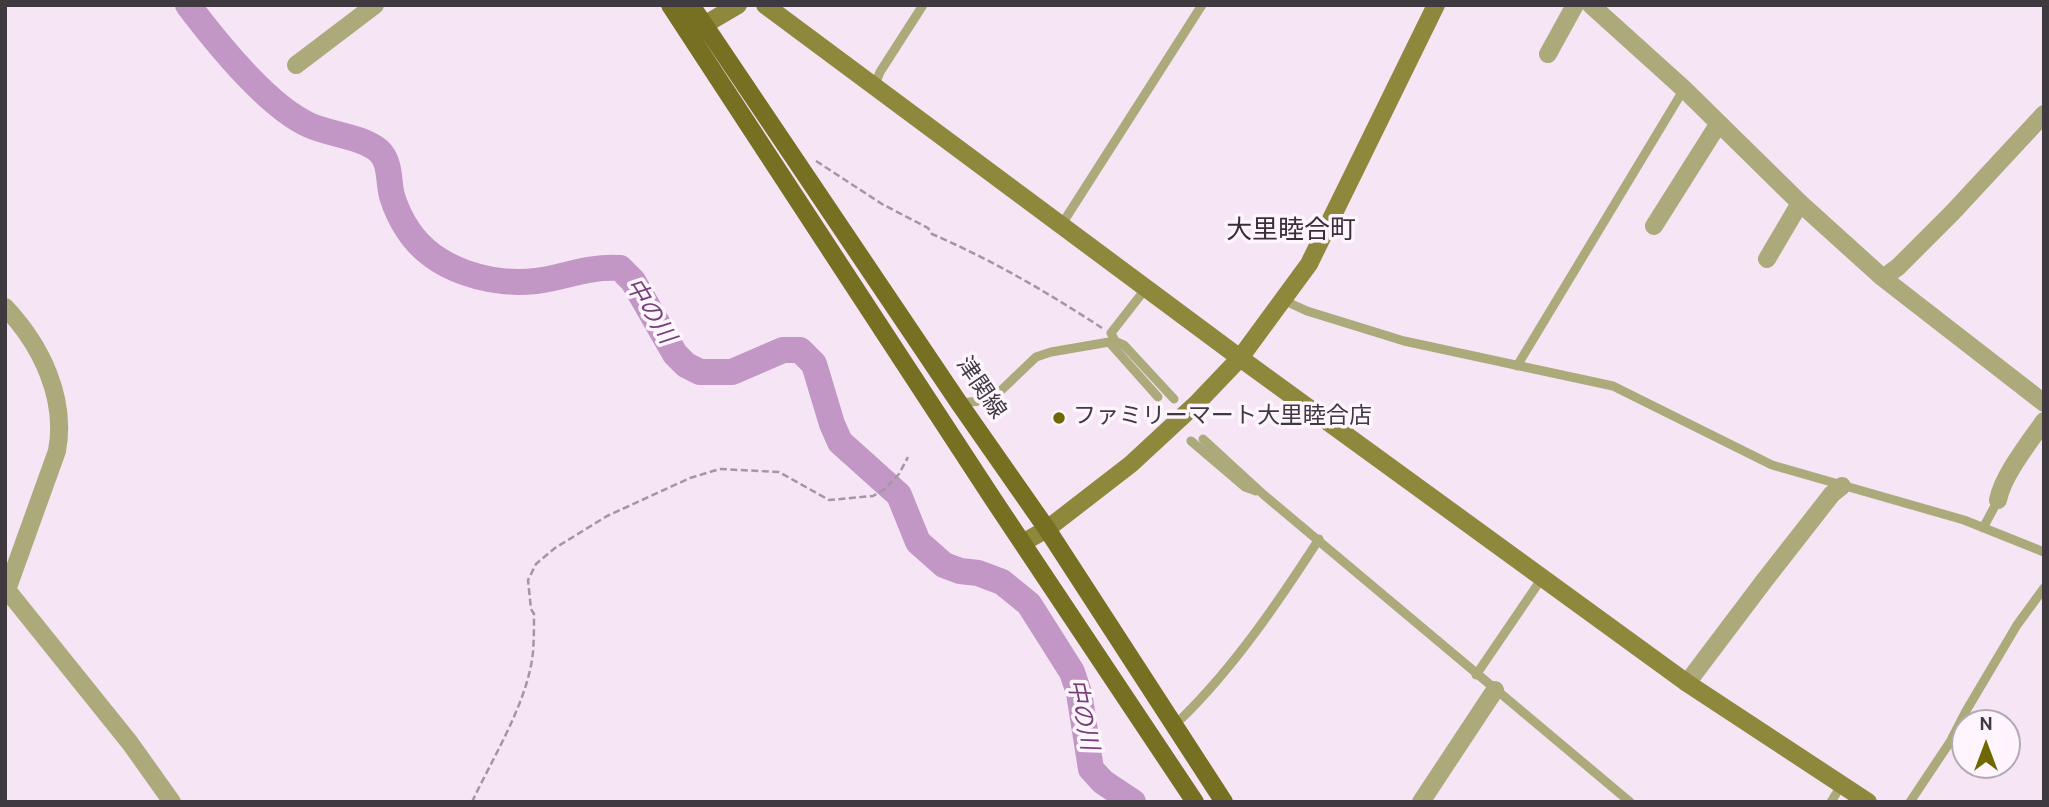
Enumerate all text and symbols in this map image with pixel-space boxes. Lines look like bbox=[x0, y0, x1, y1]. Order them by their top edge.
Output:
district label: 大里睦合町 bbox=[1226, 217, 1356, 249]
water label: 中の川 bbox=[617, 274, 679, 350]
street label: 津関線 bbox=[948, 353, 1010, 425]
place label: ファミリーマート大里睦合店 bbox=[1073, 404, 1372, 432]
marker: ファミリーマート大里睦合店 bbox=[1051, 410, 1067, 426]
water label: 中の川 bbox=[1058, 677, 1102, 753]
north arrow bbox=[1951, 709, 2021, 779]
text: N bbox=[1979, 713, 1993, 737]

